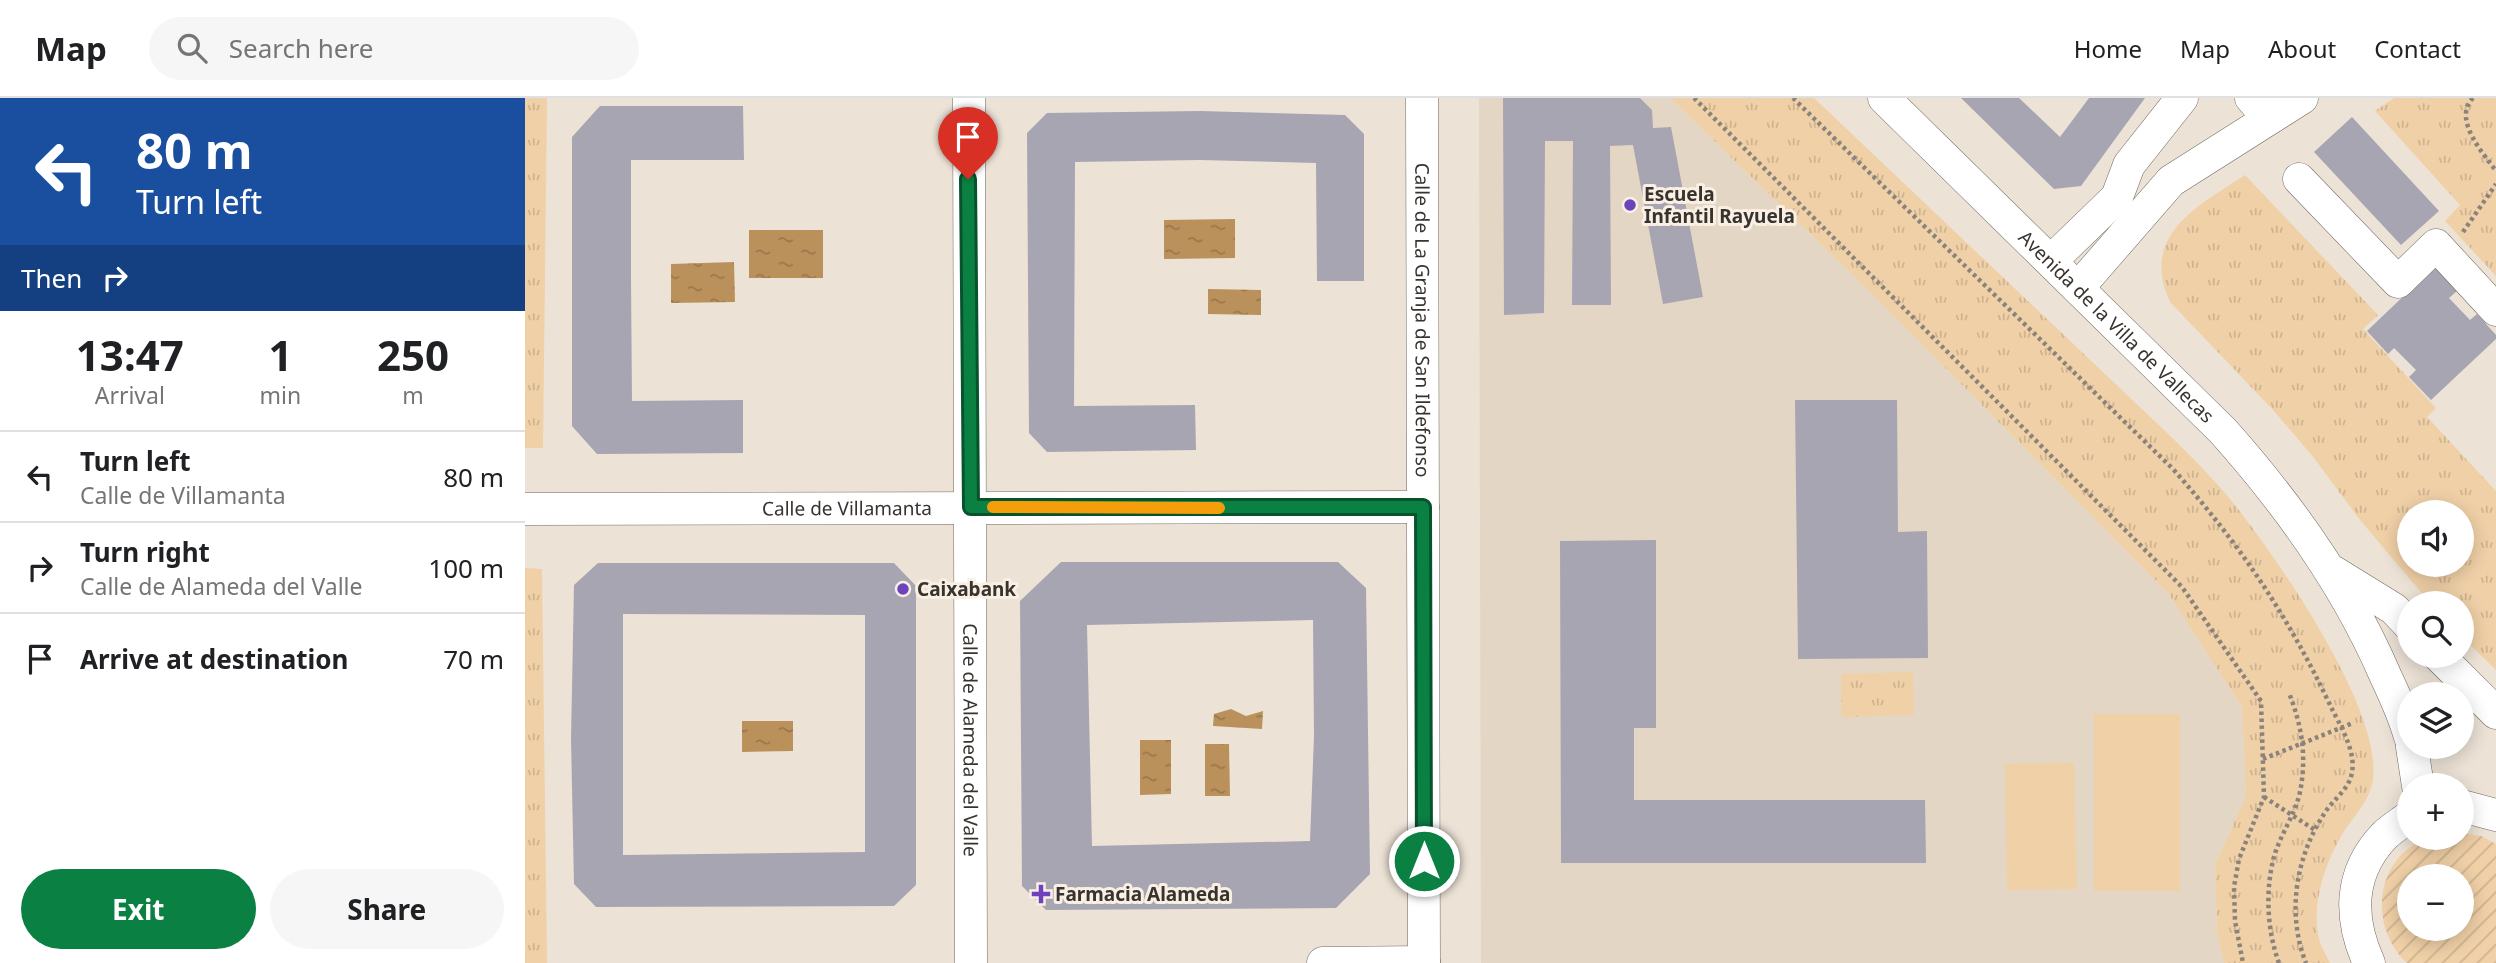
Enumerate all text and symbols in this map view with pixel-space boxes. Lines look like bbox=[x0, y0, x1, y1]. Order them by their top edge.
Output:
search box bbox=[149, 17, 639, 80]
text: Map bbox=[35, 26, 107, 71]
icon: search bbox=[173, 29, 211, 67]
text: Search here bbox=[229, 30, 373, 66]
text: Home bbox=[2074, 32, 2142, 65]
text: Map bbox=[2180, 32, 2230, 65]
text: About bbox=[2268, 32, 2336, 65]
text: Contact bbox=[2374, 32, 2461, 65]
pin bbox=[938, 107, 998, 179]
text: 80 m bbox=[136, 117, 253, 183]
icon: arrive bbox=[949, 118, 987, 156]
icon: left bbox=[21, 126, 112, 217]
street label: Calle de La Granja de San Ildefonso bbox=[1409, 163, 1436, 477]
text: Turn left bbox=[136, 180, 262, 223]
place label: Escuela Infantil Rayuela bbox=[1644, 181, 1795, 229]
marker: Escuela Infantil Rayuela bbox=[1622, 197, 1638, 213]
street label: Avenida de la Villa de Vallecas bbox=[2013, 224, 2220, 428]
icon: right bbox=[96, 259, 134, 297]
text: Then bbox=[21, 260, 82, 296]
text: 13:47 bbox=[76, 326, 184, 383]
text: 1 bbox=[268, 326, 292, 383]
text: 250 bbox=[377, 326, 449, 383]
text: Arrival bbox=[95, 379, 165, 411]
text: min bbox=[260, 379, 301, 411]
text: m bbox=[402, 379, 424, 411]
text: Turn left bbox=[80, 443, 191, 479]
icon: left bbox=[21, 458, 59, 496]
text: 80 m bbox=[443, 459, 504, 495]
text: Calle de Villamanta bbox=[80, 479, 286, 511]
street label: Calle de Villamanta bbox=[762, 495, 932, 521]
map controls bbox=[2397, 500, 2474, 941]
button: sound bbox=[2397, 500, 2474, 577]
text: Turn right bbox=[80, 534, 210, 570]
icon: right bbox=[21, 549, 59, 587]
text: 100 m bbox=[428, 550, 504, 586]
text: Calle de Alameda del Valle bbox=[80, 570, 363, 602]
place label: Caixabank bbox=[917, 576, 1016, 602]
marker: Caixabank bbox=[895, 581, 911, 597]
button: search bbox=[2397, 591, 2474, 668]
street label: Calle de Alameda del Valle bbox=[957, 623, 984, 857]
icon: arrive bbox=[21, 640, 59, 678]
text: Arrive at destination bbox=[80, 641, 349, 677]
text: 70 m bbox=[443, 641, 504, 677]
button: layers bbox=[2397, 682, 2474, 759]
button: + bbox=[2397, 773, 2474, 850]
position arrow bbox=[1387, 824, 1461, 898]
button: − bbox=[2397, 864, 2474, 941]
button: Exit bbox=[21, 869, 256, 949]
button: Share bbox=[270, 869, 504, 949]
place label: Farmacia Alameda bbox=[1055, 881, 1230, 907]
marker: Farmacia Alameda bbox=[1033, 886, 1049, 902]

